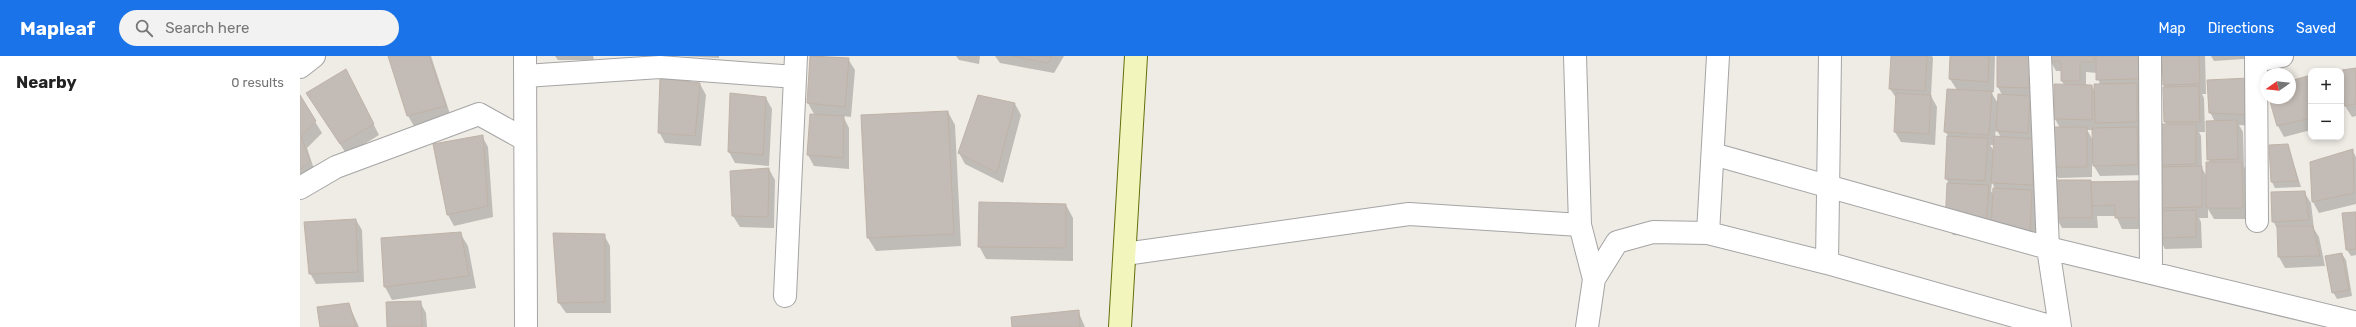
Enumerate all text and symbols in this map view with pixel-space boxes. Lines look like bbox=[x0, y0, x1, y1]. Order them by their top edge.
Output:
search box bbox=[119, 10, 399, 46]
text: Mapleaf bbox=[20, 17, 95, 40]
icon: search bbox=[133, 17, 155, 39]
text: Search here bbox=[165, 19, 249, 37]
text: Map bbox=[2159, 20, 2186, 37]
text: Directions bbox=[2208, 20, 2274, 37]
text: Saved bbox=[2296, 20, 2336, 37]
north arrow bbox=[2260, 68, 2296, 104]
map controls bbox=[2308, 68, 2344, 140]
button: + bbox=[2308, 68, 2344, 104]
text: Nearby bbox=[16, 72, 77, 92]
text: 0 results bbox=[231, 75, 284, 90]
button: − bbox=[2308, 104, 2344, 140]

